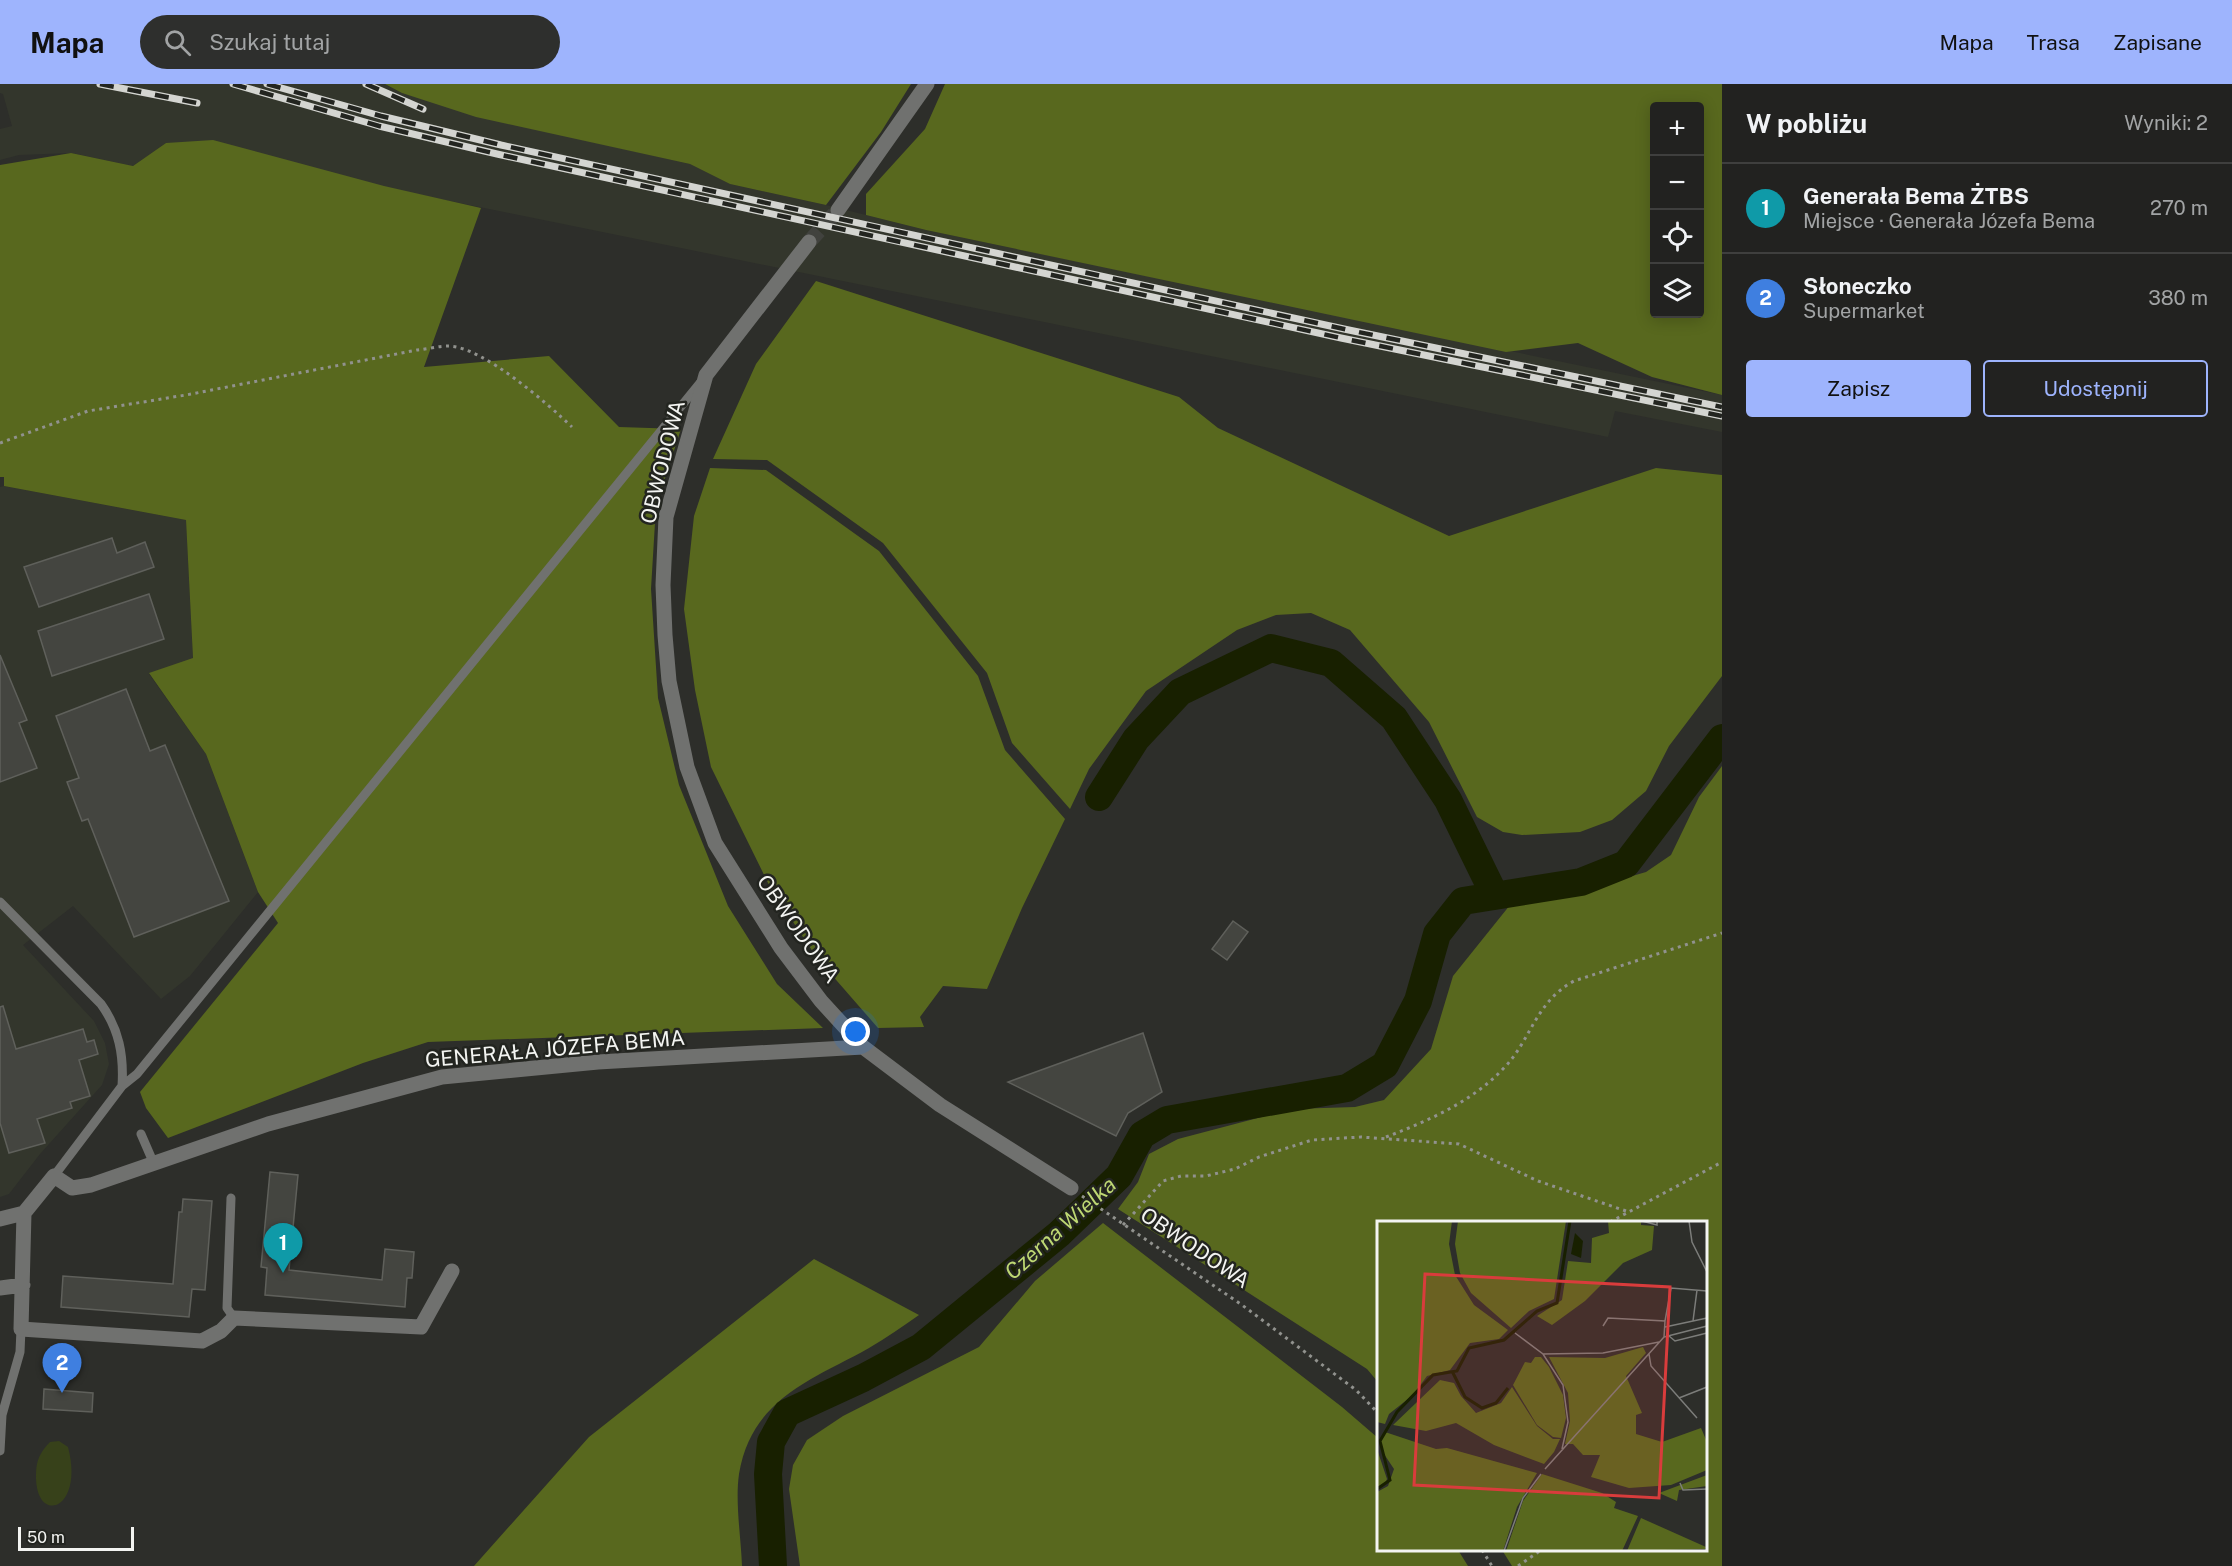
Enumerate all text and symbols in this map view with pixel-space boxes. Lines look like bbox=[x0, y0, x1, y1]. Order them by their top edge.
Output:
search box bbox=[140, 15, 560, 69]
text: Mapa bbox=[30, 26, 104, 59]
icon: search bbox=[161, 26, 194, 59]
text: Szukaj tutaj bbox=[209, 29, 330, 55]
text: Mapa bbox=[1939, 30, 1994, 55]
text: Trasa bbox=[2027, 30, 2080, 55]
text: Zapisane bbox=[2113, 30, 2202, 55]
map controls bbox=[1650, 102, 1704, 318]
button: + bbox=[1650, 102, 1704, 156]
text: W pobliżu bbox=[1746, 108, 1867, 139]
text: Wyniki: 2 bbox=[2124, 111, 2208, 135]
button: − bbox=[1650, 156, 1704, 210]
text: Generała Bema ŻTBS bbox=[1803, 183, 2029, 209]
text: 1 bbox=[1761, 196, 1770, 220]
text: 270 m bbox=[2150, 196, 2208, 220]
text: Miejsce · Generała Józefa Bema bbox=[1803, 209, 2095, 233]
button: locate bbox=[1650, 210, 1704, 264]
button: layers bbox=[1650, 264, 1704, 318]
text: Słoneczko bbox=[1803, 273, 1912, 299]
text: 2 bbox=[1759, 286, 1772, 310]
text: 380 m bbox=[2148, 286, 2208, 310]
text: Supermarket bbox=[1803, 299, 1925, 323]
button: Zapisz bbox=[1746, 360, 1971, 417]
button: Udostępnij bbox=[1983, 360, 2208, 417]
street label: OBWODOWA bbox=[635, 397, 690, 526]
street label: OBWODOWA bbox=[752, 870, 845, 988]
your location bbox=[841, 1017, 870, 1046]
street label: GENERAŁA JÓZEFA BEMA bbox=[424, 1025, 686, 1072]
water label: Czerna Wielka bbox=[999, 1171, 1121, 1285]
street label: OBWODOWA bbox=[1136, 1202, 1255, 1293]
inset map bbox=[1377, 1221, 1707, 1551]
pin: 1 bbox=[264, 1224, 302, 1273]
pin: 2 bbox=[42, 1344, 82, 1393]
scale bar bbox=[18, 1524, 134, 1552]
text: 50 m bbox=[27, 1528, 65, 1547]

